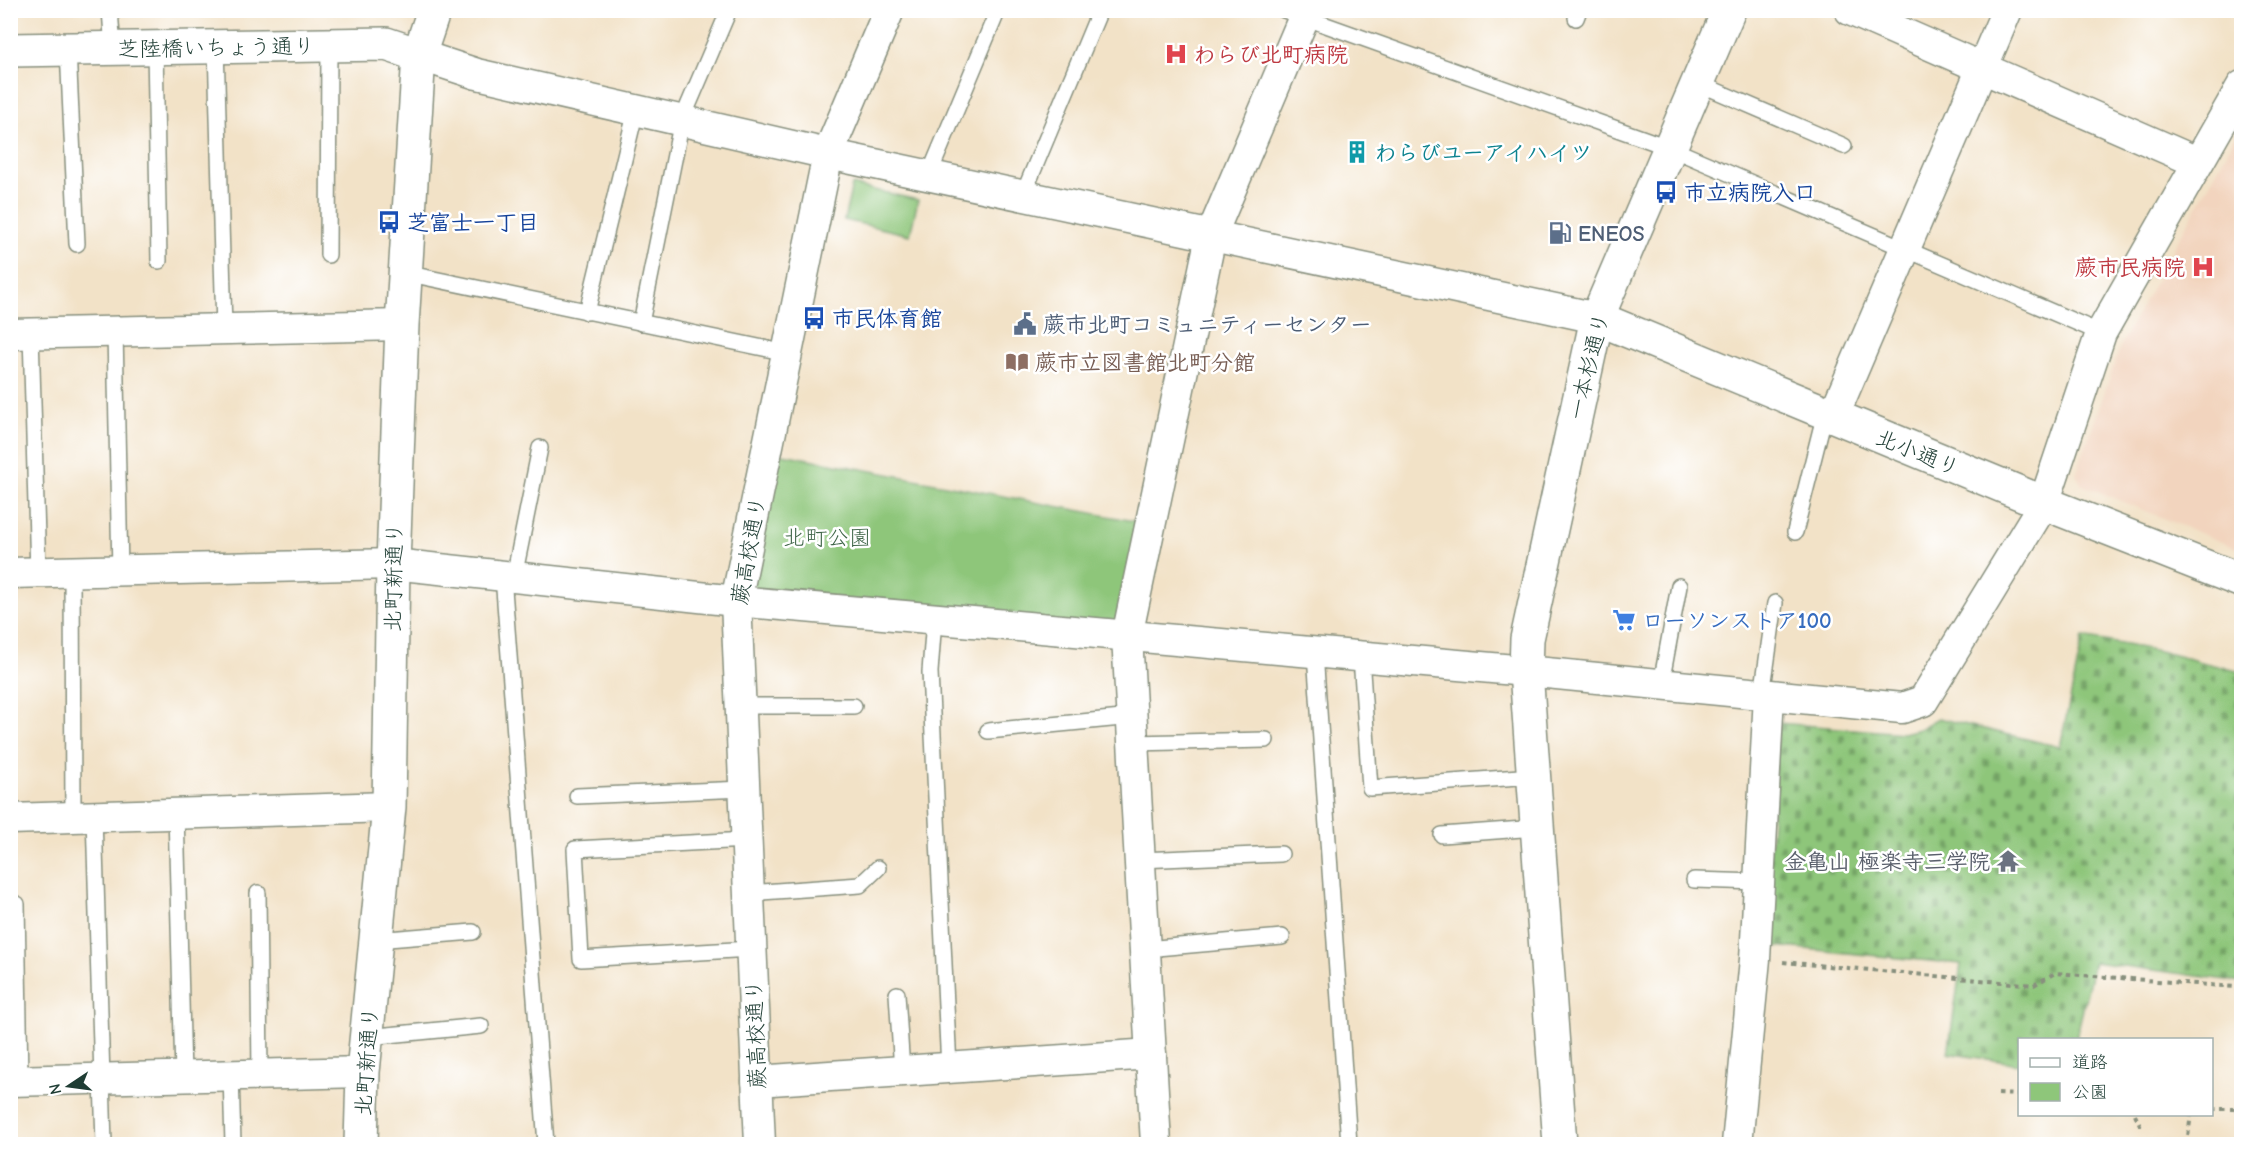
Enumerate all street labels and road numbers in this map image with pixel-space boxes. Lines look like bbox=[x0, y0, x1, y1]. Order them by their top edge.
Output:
street label: 芝陸橋いちょう通り bbox=[117, 33, 315, 63]
street label: 一本杉通り bbox=[1563, 310, 1615, 423]
street label: 北小通り bbox=[1872, 424, 1963, 481]
street label: 蕨高校通り bbox=[727, 494, 771, 607]
street label: 北町新通り bbox=[380, 522, 408, 632]
street label: 蕨高校通り bbox=[741, 979, 771, 1089]
street label: 北町新通り bbox=[350, 1005, 384, 1117]

